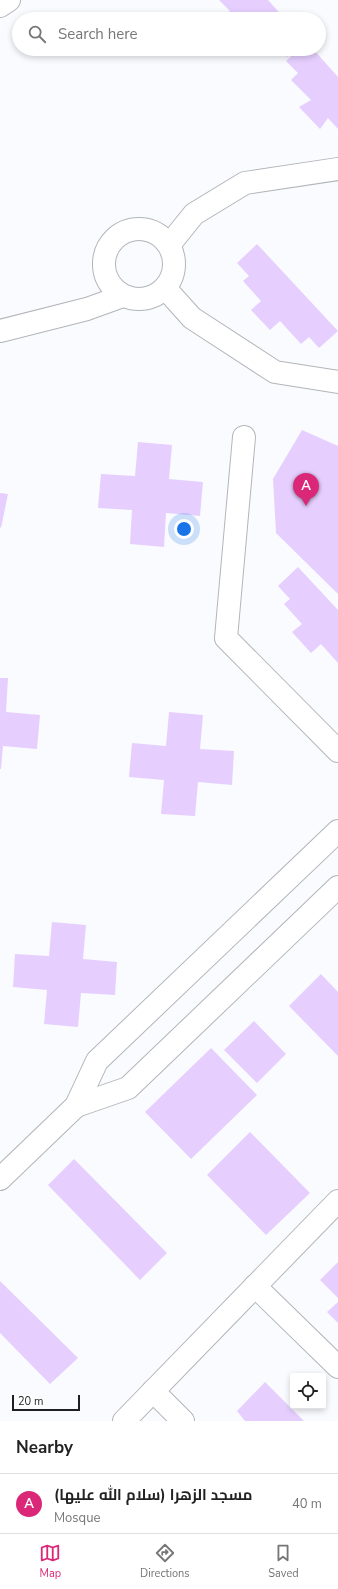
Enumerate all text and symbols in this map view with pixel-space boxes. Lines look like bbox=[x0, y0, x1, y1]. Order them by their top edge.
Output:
search box bbox=[12, 12, 326, 56]
icon: search bbox=[26, 23, 48, 45]
text: Search here bbox=[58, 24, 138, 44]
pin: A bbox=[293, 473, 319, 506]
your location bbox=[174, 519, 194, 539]
map controls bbox=[290, 1373, 326, 1409]
button: locate bbox=[290, 1373, 326, 1409]
scale bar bbox=[12, 1393, 80, 1412]
text: 20 m bbox=[18, 1394, 43, 1409]
text: Nearby bbox=[16, 1436, 73, 1459]
text: مسجد الزهرا (سلام الله علیها) bbox=[54, 1485, 253, 1505]
text: A bbox=[24, 1495, 34, 1513]
text: 40 m bbox=[292, 1495, 322, 1513]
text: Mosque bbox=[54, 1509, 100, 1527]
tab: Map bbox=[39, 1542, 61, 1581]
tab: Directions bbox=[140, 1542, 190, 1581]
tab: Saved bbox=[268, 1542, 299, 1581]

